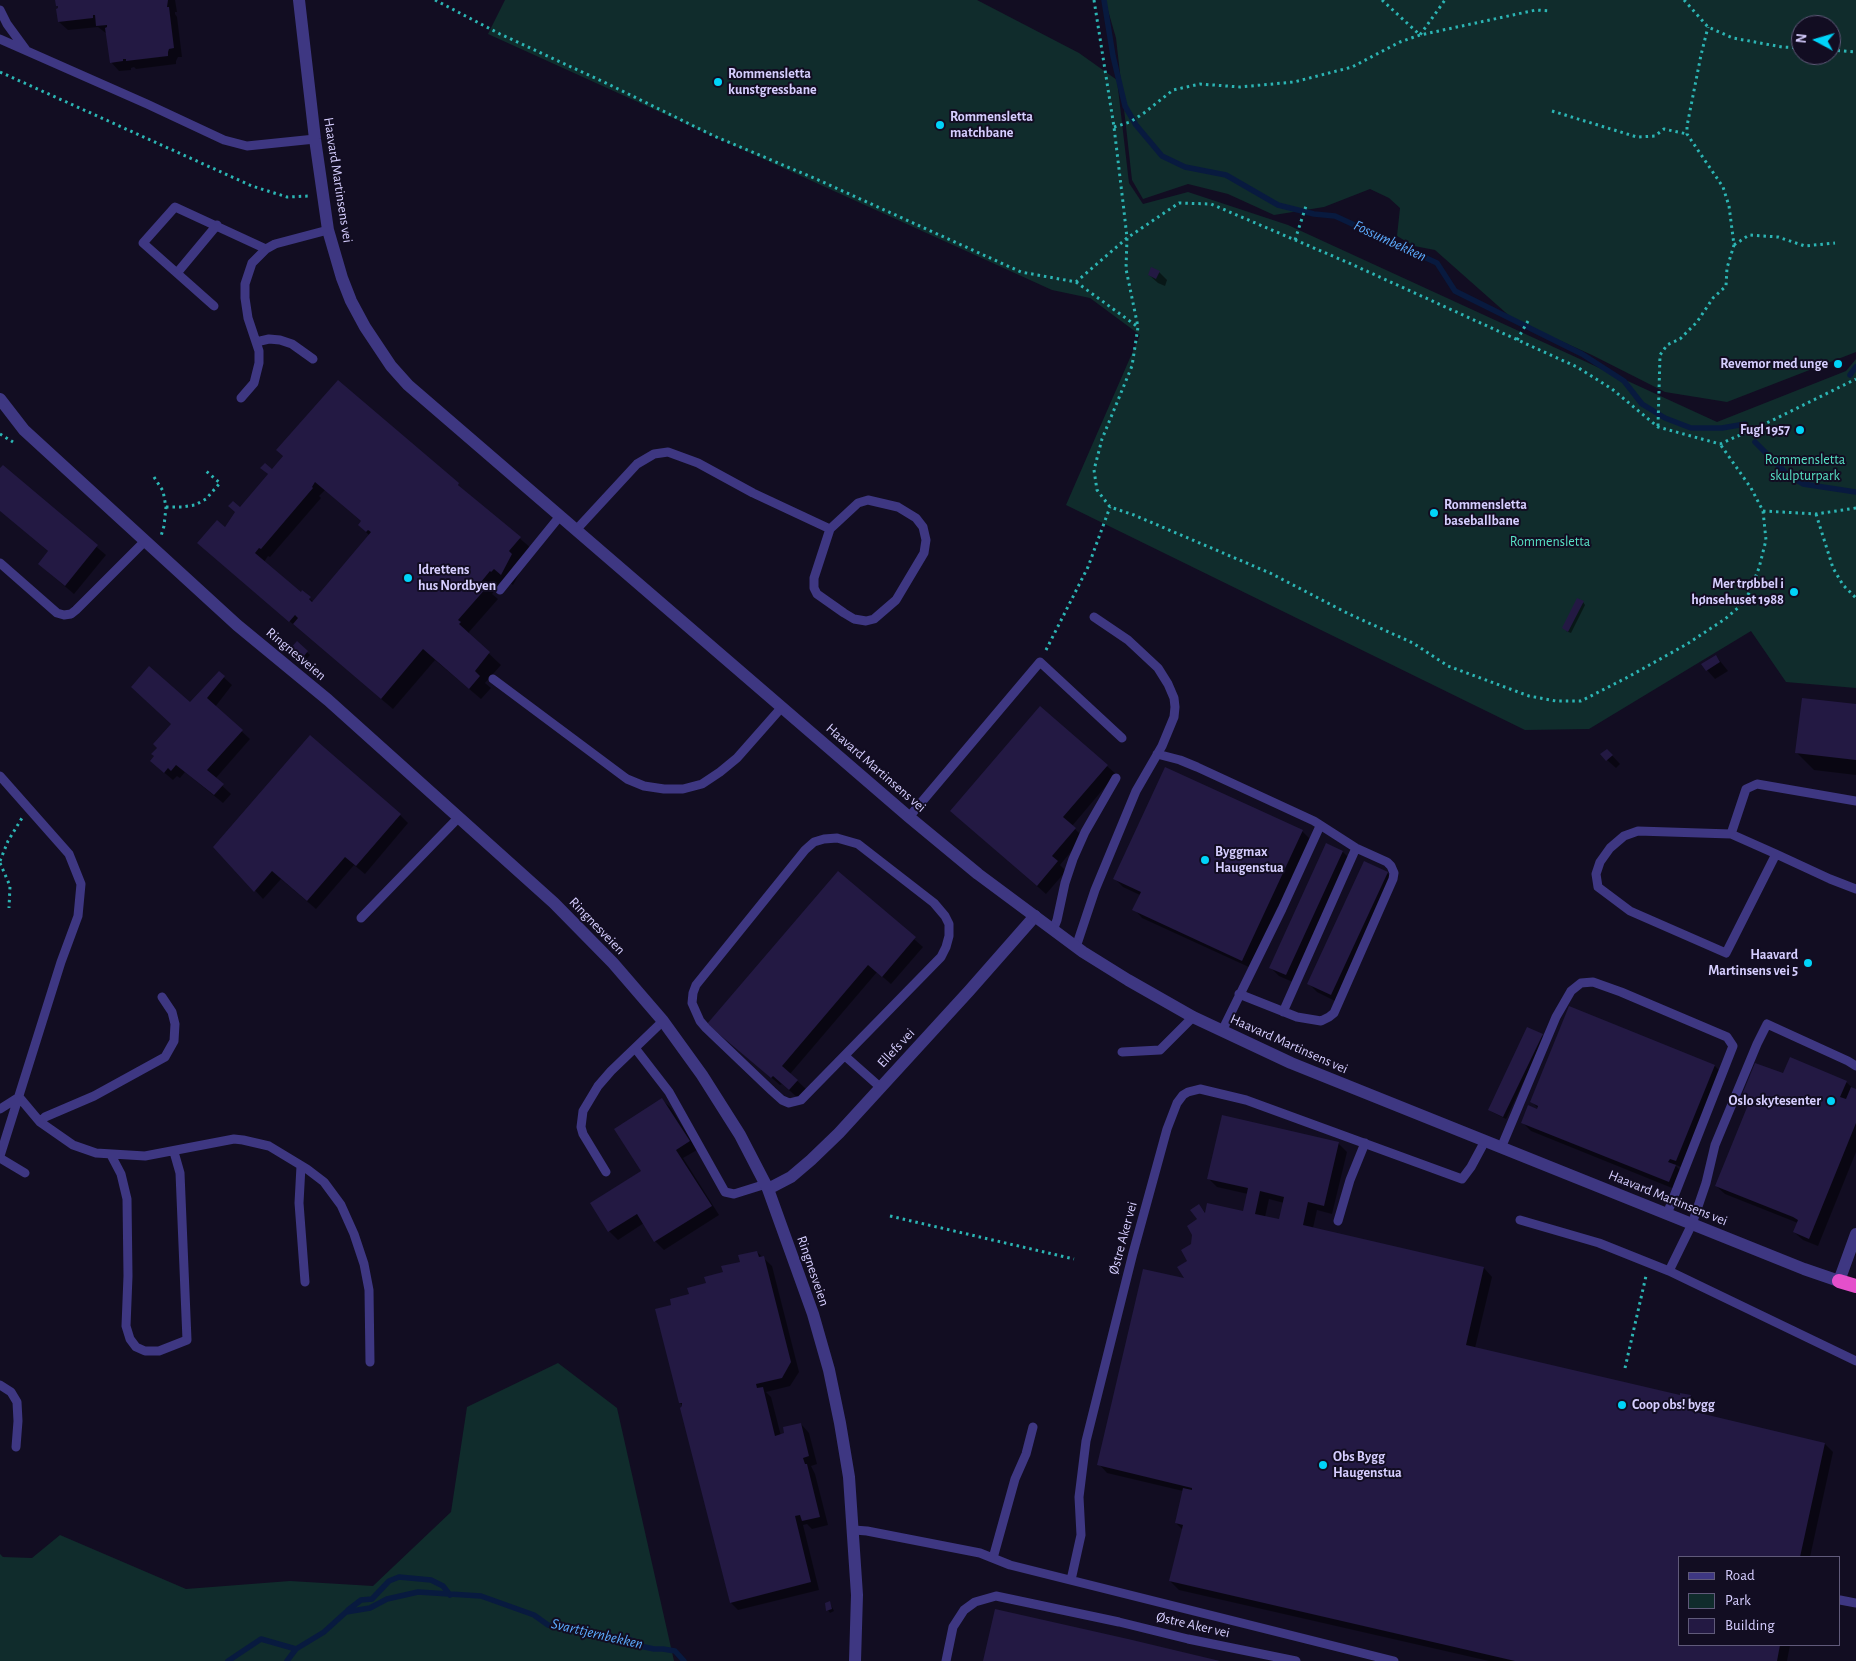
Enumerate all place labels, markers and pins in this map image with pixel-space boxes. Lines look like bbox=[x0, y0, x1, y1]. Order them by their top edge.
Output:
place label: Rommensletta kunstgressbane bbox=[728, 66, 817, 98]
marker: Rommensletta kunstgressbane bbox=[712, 76, 724, 88]
place label: Rommensletta matchbane bbox=[950, 109, 1033, 142]
marker: Rommensletta matchbane bbox=[934, 119, 946, 131]
place label: Revemor med unge bbox=[1720, 356, 1828, 372]
marker: Revemor med unge bbox=[1832, 358, 1844, 370]
place label: Fugl 1957 bbox=[1740, 422, 1790, 438]
marker: Fugl 1957 bbox=[1794, 424, 1806, 436]
place label: Rommensletta baseballbane bbox=[1444, 497, 1527, 530]
marker: Rommensletta baseballbane bbox=[1428, 507, 1440, 519]
place label: Idrettens hus Nordbyen bbox=[418, 562, 496, 594]
marker: Idrettens hus Nordbyen bbox=[402, 572, 414, 584]
place label: Mer trøbbel i hønsehuset 1988 bbox=[1691, 576, 1784, 608]
marker: Mer trøbbel i hønsehuset 1988 bbox=[1788, 586, 1800, 598]
place label: Byggmax Haugenstua bbox=[1215, 844, 1284, 876]
marker: Byggmax Haugenstua bbox=[1199, 854, 1211, 866]
place label: Haavard Martinsens vei 5 bbox=[1708, 947, 1798, 980]
marker: Haavard Martinsens vei 5 bbox=[1802, 957, 1814, 969]
place label: Oslo skytesenter bbox=[1729, 1093, 1821, 1109]
marker: Oslo skytesenter bbox=[1825, 1095, 1837, 1107]
place label: Coop obs! bygg bbox=[1632, 1397, 1715, 1413]
marker: Coop obs! bygg bbox=[1616, 1399, 1628, 1411]
place label: Obs Bygg Haugenstua bbox=[1333, 1449, 1402, 1481]
marker: Obs Bygg Haugenstua bbox=[1317, 1459, 1329, 1471]

